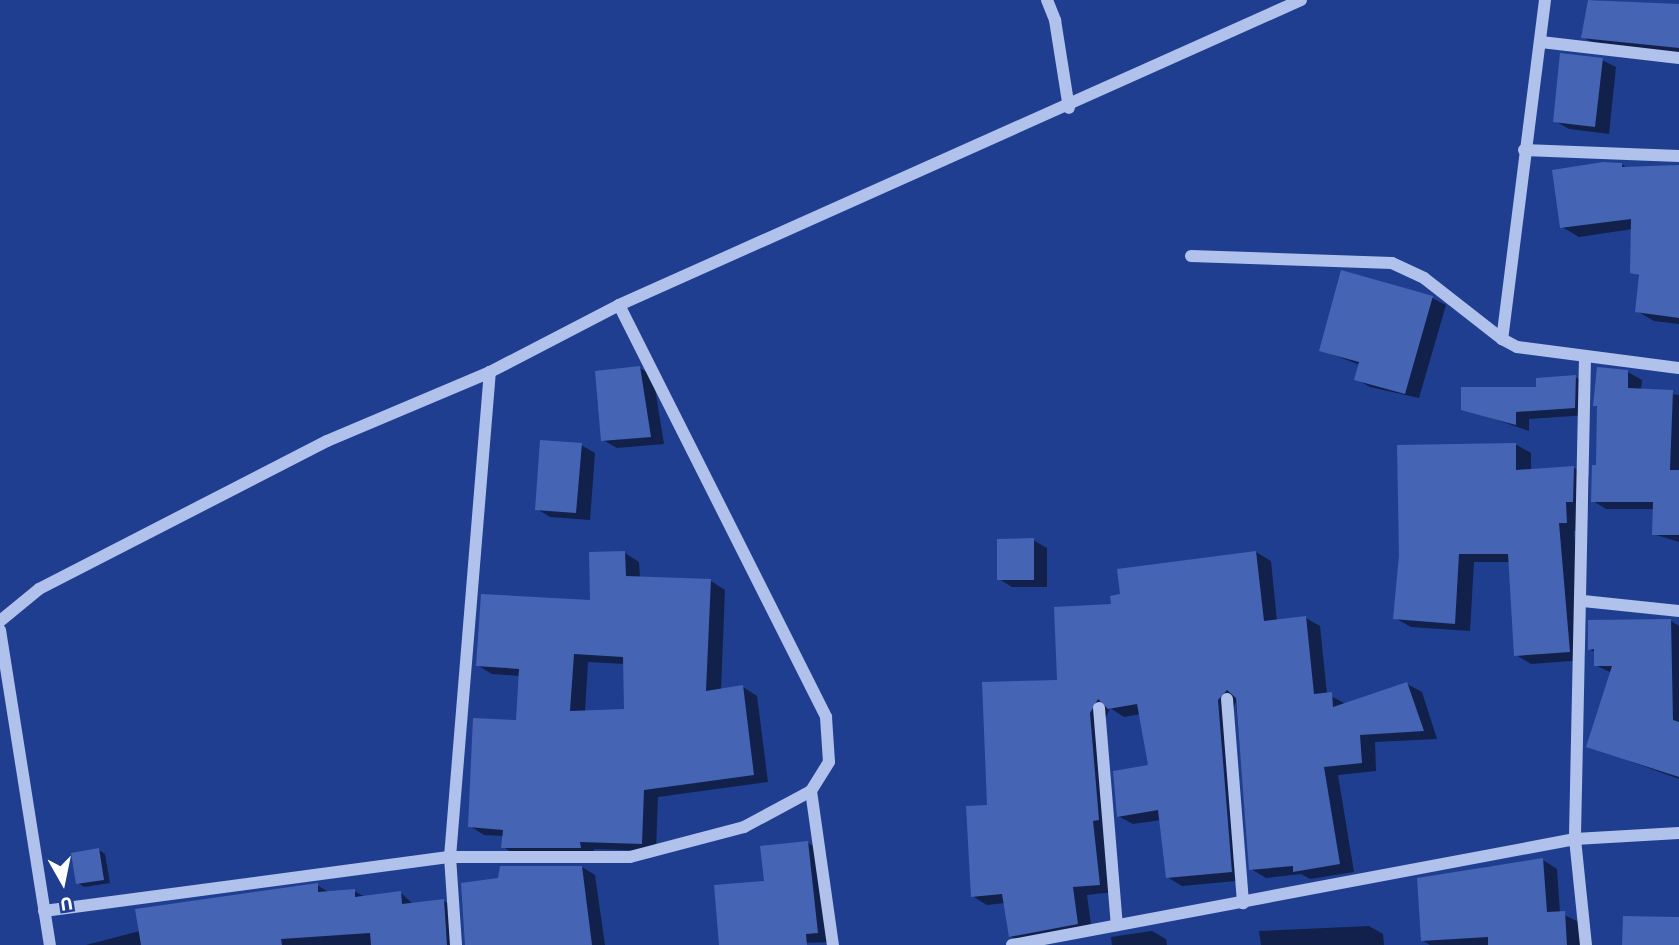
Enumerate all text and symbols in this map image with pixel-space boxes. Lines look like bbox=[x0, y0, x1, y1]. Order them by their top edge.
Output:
north arrow bbox=[28, 847, 98, 917]
text: U bbox=[58, 889, 75, 918]

